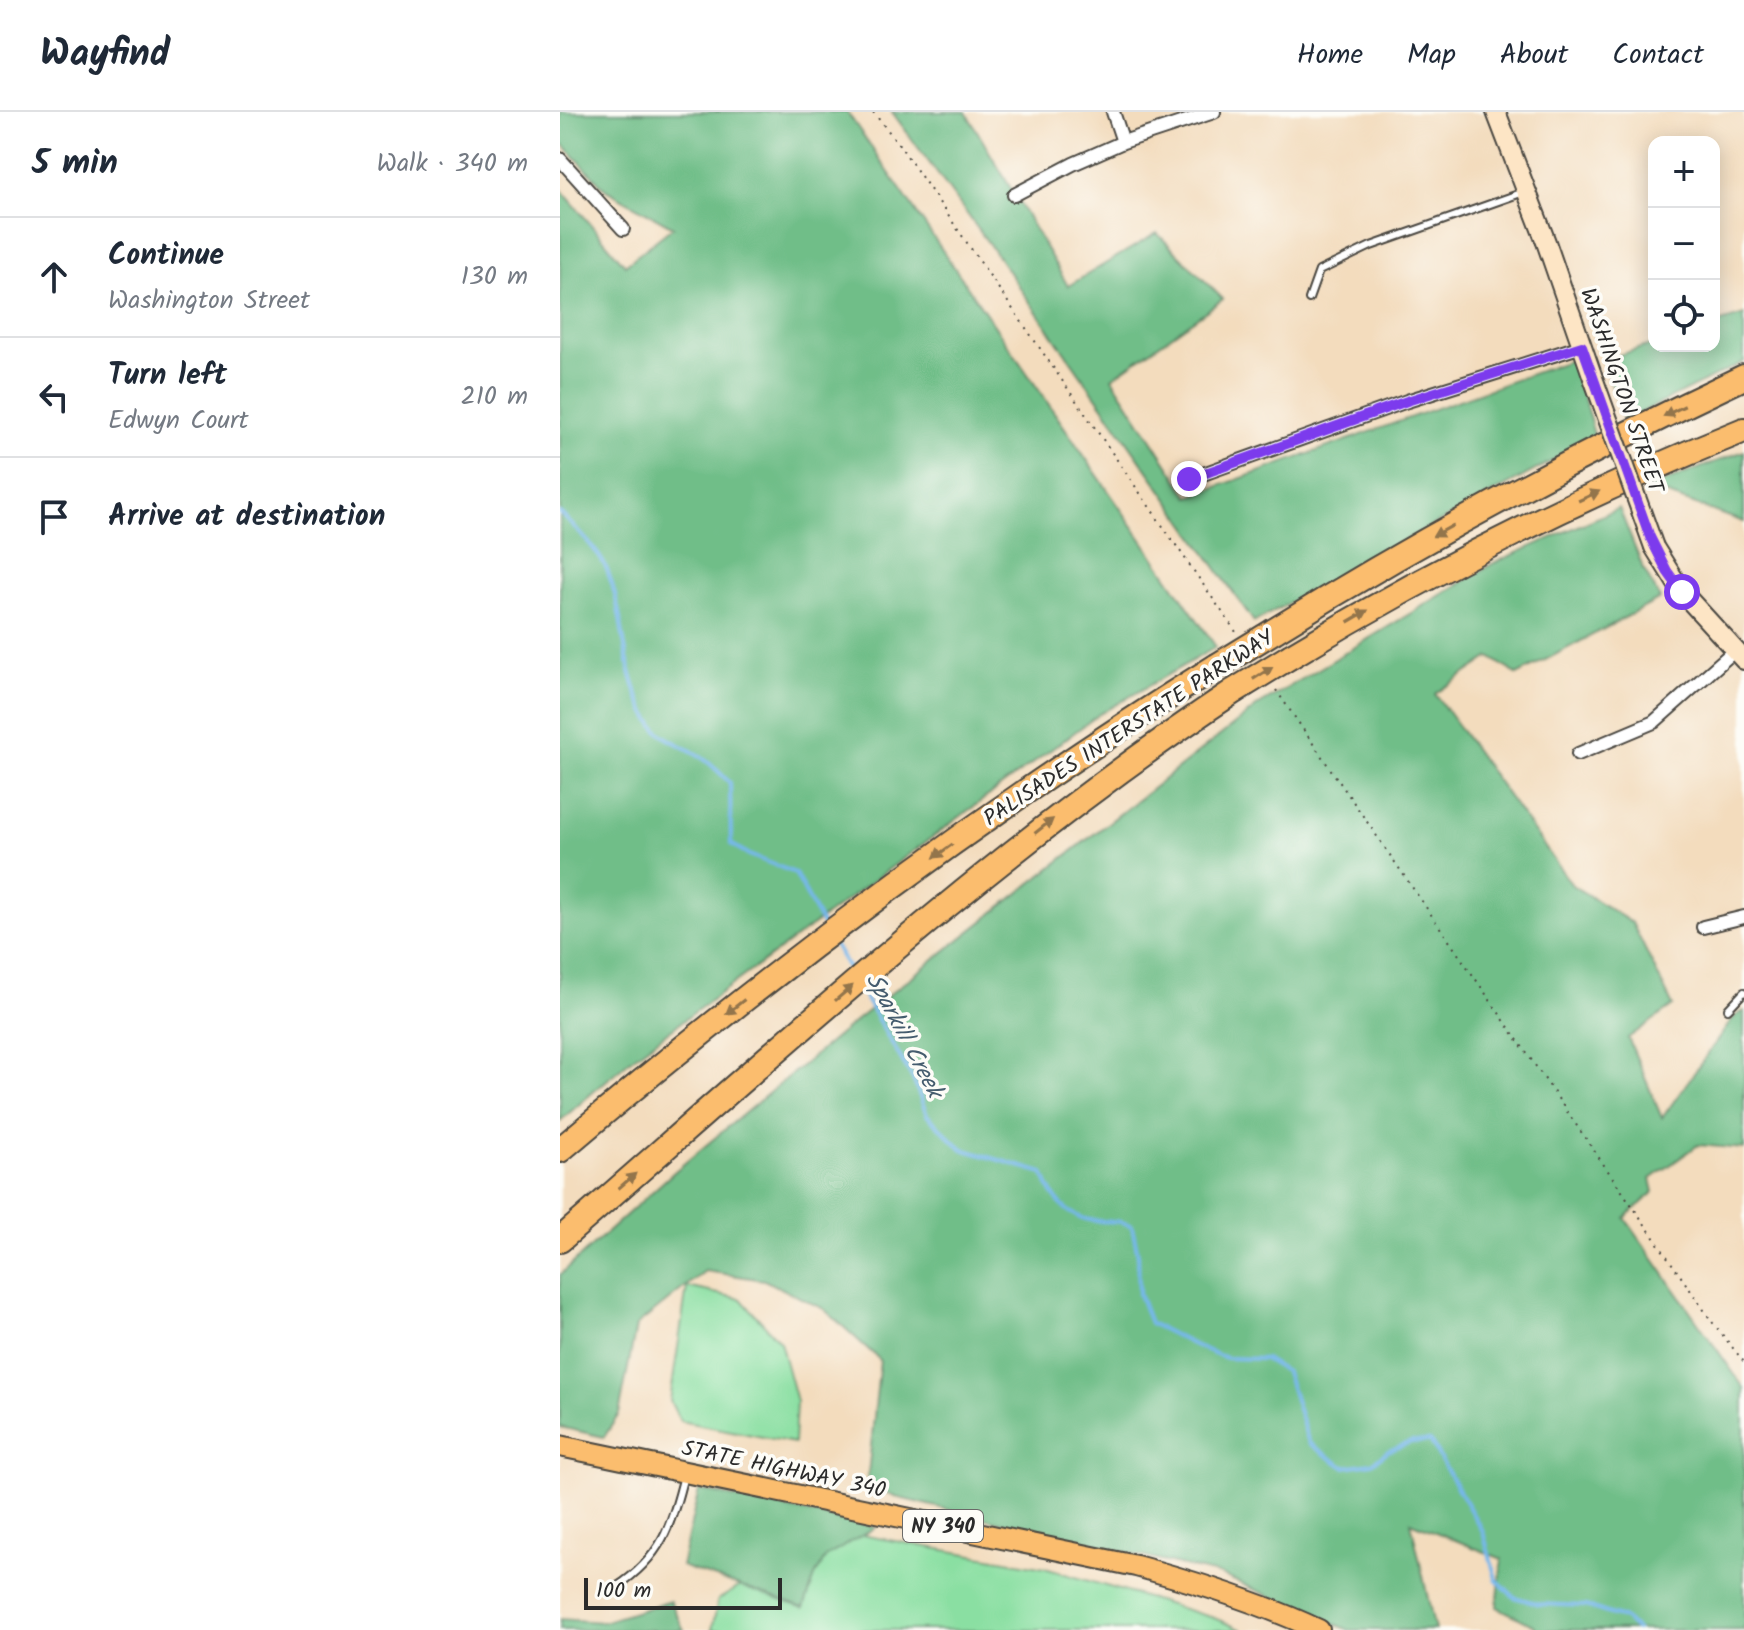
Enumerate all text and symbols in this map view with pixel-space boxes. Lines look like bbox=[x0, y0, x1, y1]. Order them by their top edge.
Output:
text: Wayfind bbox=[40, 25, 170, 85]
text: Home bbox=[1297, 33, 1363, 78]
text: Map bbox=[1407, 33, 1456, 78]
text: About bbox=[1500, 33, 1568, 78]
text: Contact bbox=[1612, 33, 1704, 78]
map controls bbox=[1648, 136, 1720, 352]
button: + bbox=[1648, 136, 1720, 208]
text: 5 min bbox=[32, 137, 118, 191]
text: Walk · 340 m bbox=[377, 143, 528, 185]
button: − bbox=[1648, 208, 1720, 280]
text: Continue bbox=[108, 232, 224, 280]
icon: ahead bbox=[32, 255, 76, 299]
text: 130 m bbox=[461, 256, 528, 298]
text: Washington Street bbox=[108, 280, 310, 322]
button: locate bbox=[1648, 280, 1720, 352]
street label: WASHINGTON STREET bbox=[1569, 283, 1673, 500]
text: Turn left bbox=[108, 352, 227, 400]
icon: left bbox=[32, 375, 76, 419]
text: 210 m bbox=[461, 376, 528, 418]
text: Edwyn Court bbox=[108, 400, 249, 442]
one-way arrow bbox=[1662, 404, 1685, 418]
route end bbox=[1171, 461, 1207, 497]
one-way arrow bbox=[1577, 489, 1601, 503]
text: Arrive at destination bbox=[108, 493, 385, 541]
icon: arrive bbox=[32, 495, 76, 539]
one-way arrow bbox=[1432, 524, 1454, 538]
route start bbox=[1664, 574, 1700, 610]
one-way arrow bbox=[1347, 609, 1369, 623]
street label: PALISADES INTERSTATE PARKWAY bbox=[977, 621, 1283, 837]
one-way arrow bbox=[1252, 666, 1273, 681]
one-way arrow bbox=[1034, 819, 1054, 835]
one-way arrow bbox=[933, 842, 954, 858]
water label: Sparkill Creek bbox=[854, 966, 955, 1109]
one-way arrow bbox=[835, 984, 854, 1002]
one-way arrow bbox=[725, 998, 745, 1014]
one-way arrow bbox=[617, 1173, 637, 1191]
street label: STATE HIGHWAY 340 bbox=[678, 1432, 889, 1509]
road number: NY 340 bbox=[903, 1510, 983, 1542]
scale bar bbox=[584, 1574, 782, 1610]
text: 100 m bbox=[596, 1574, 651, 1609]

